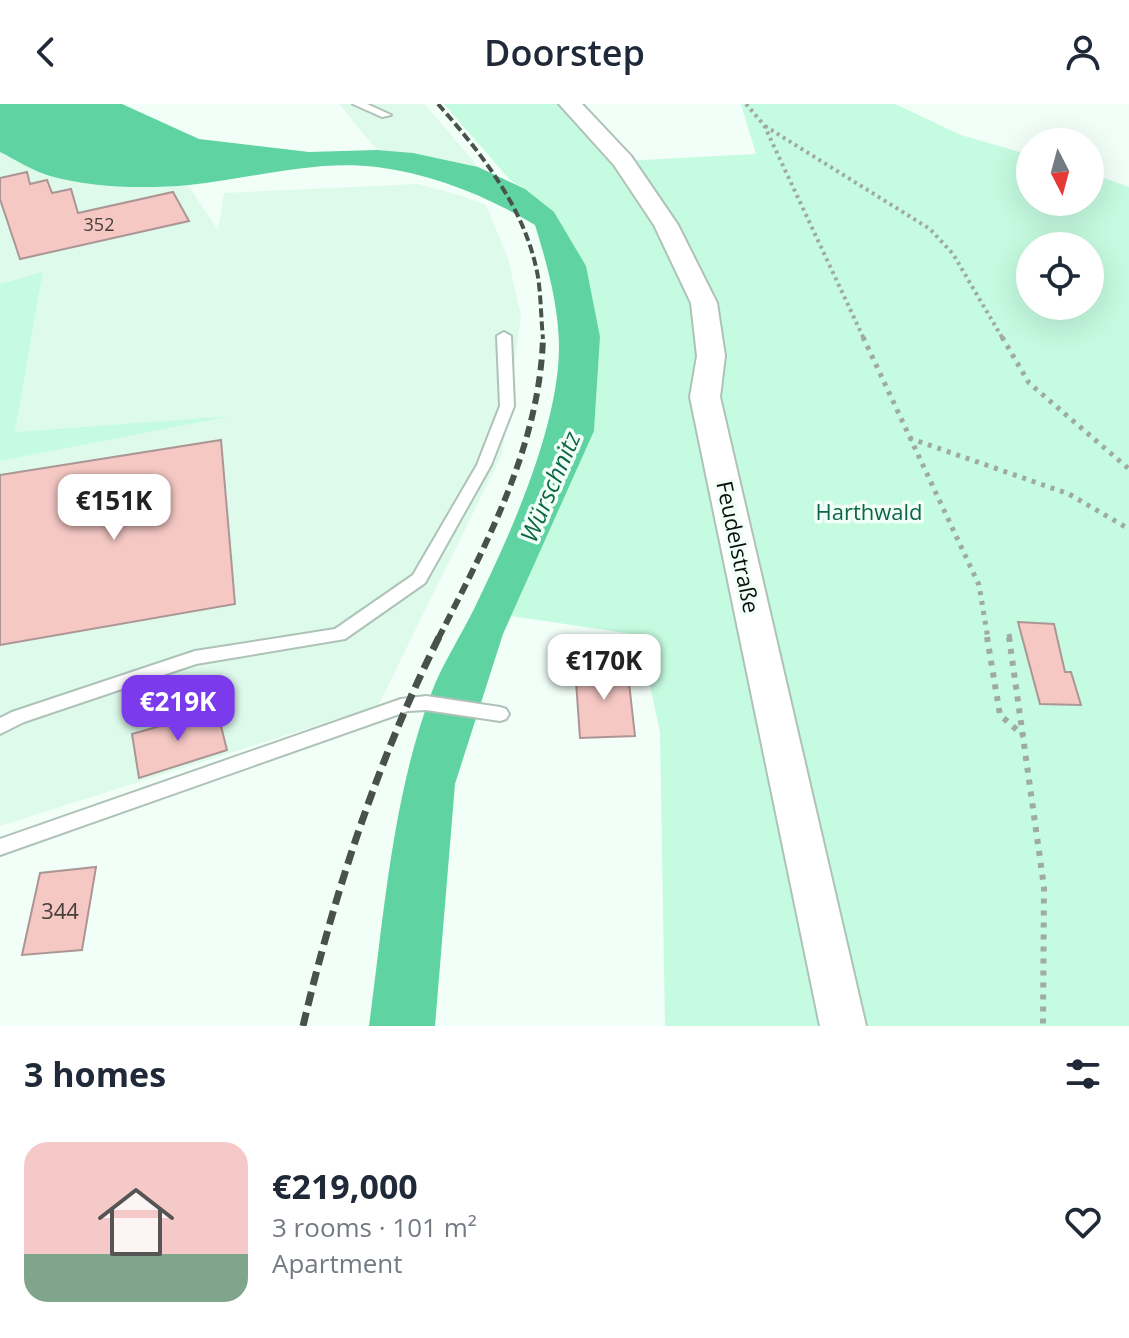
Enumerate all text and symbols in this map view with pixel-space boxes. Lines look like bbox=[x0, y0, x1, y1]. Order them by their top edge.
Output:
text: Doorstep bbox=[484, 28, 645, 77]
icon: back bbox=[24, 30, 68, 74]
icon: person bbox=[1061, 30, 1105, 74]
north arrow bbox=[1016, 128, 1104, 216]
map controls bbox=[1016, 128, 1104, 320]
house number: 352 bbox=[84, 212, 114, 236]
button: locate bbox=[1016, 232, 1104, 320]
water label: Würschnitz bbox=[512, 426, 588, 547]
pin: €151K bbox=[58, 474, 170, 542]
street label: Feudelstraße bbox=[710, 478, 768, 616]
text: €151K bbox=[76, 482, 152, 518]
park label: Harthwald bbox=[815, 496, 923, 526]
pin: €170K bbox=[548, 634, 660, 702]
text: €170K bbox=[566, 642, 642, 678]
pin: €219K bbox=[122, 675, 234, 743]
text: €219K bbox=[140, 683, 216, 719]
house number: 344 bbox=[41, 895, 79, 925]
text: 3 homes bbox=[24, 1051, 166, 1097]
icon: filters bbox=[1061, 1052, 1105, 1096]
text: €219,000 bbox=[272, 1163, 418, 1209]
icon: home bbox=[88, 1174, 184, 1270]
icon: heart bbox=[1061, 1200, 1105, 1244]
text: 3 rooms · 101 m² bbox=[272, 1209, 477, 1245]
text: Apartment bbox=[272, 1245, 403, 1281]

